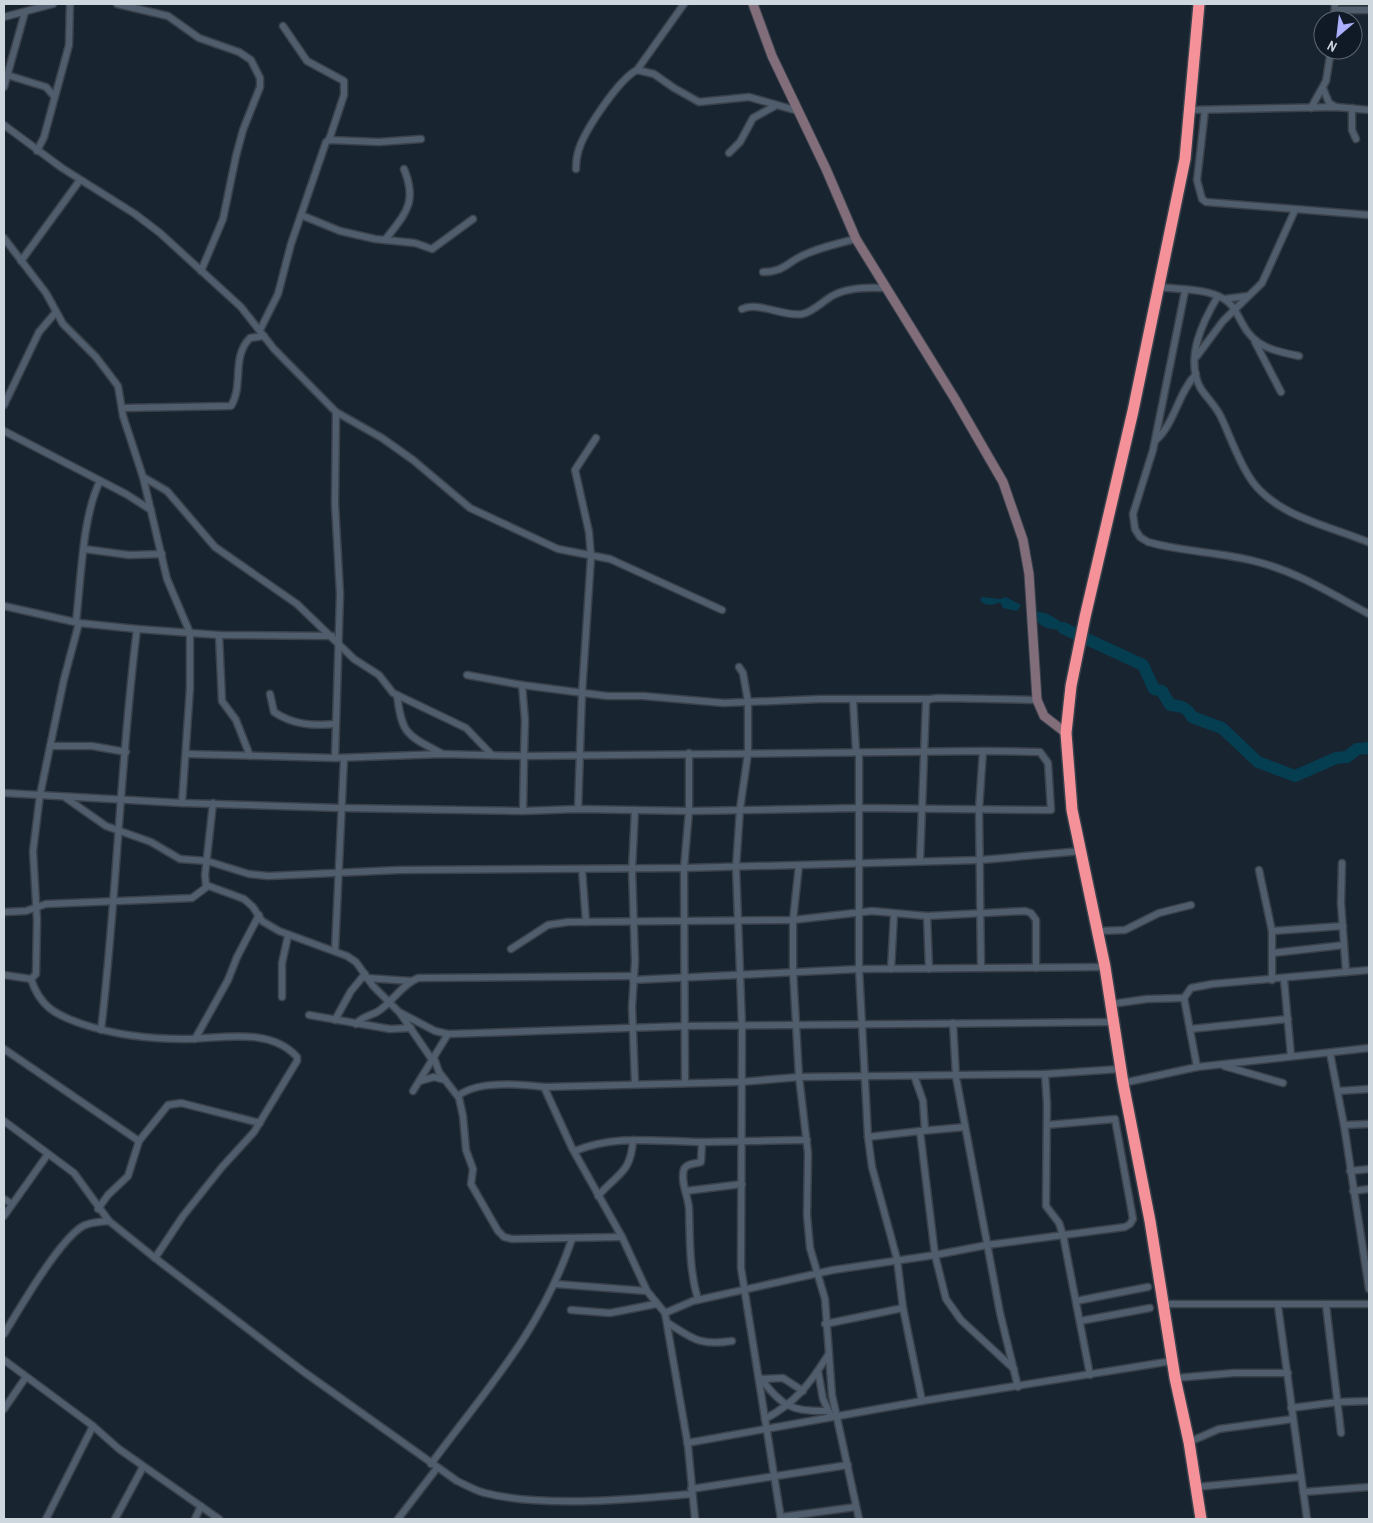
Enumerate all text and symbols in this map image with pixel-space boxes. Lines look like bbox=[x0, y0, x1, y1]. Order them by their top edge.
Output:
north arrow bbox=[1313, 10, 1363, 60]
text: N bbox=[1324, 37, 1340, 56]

